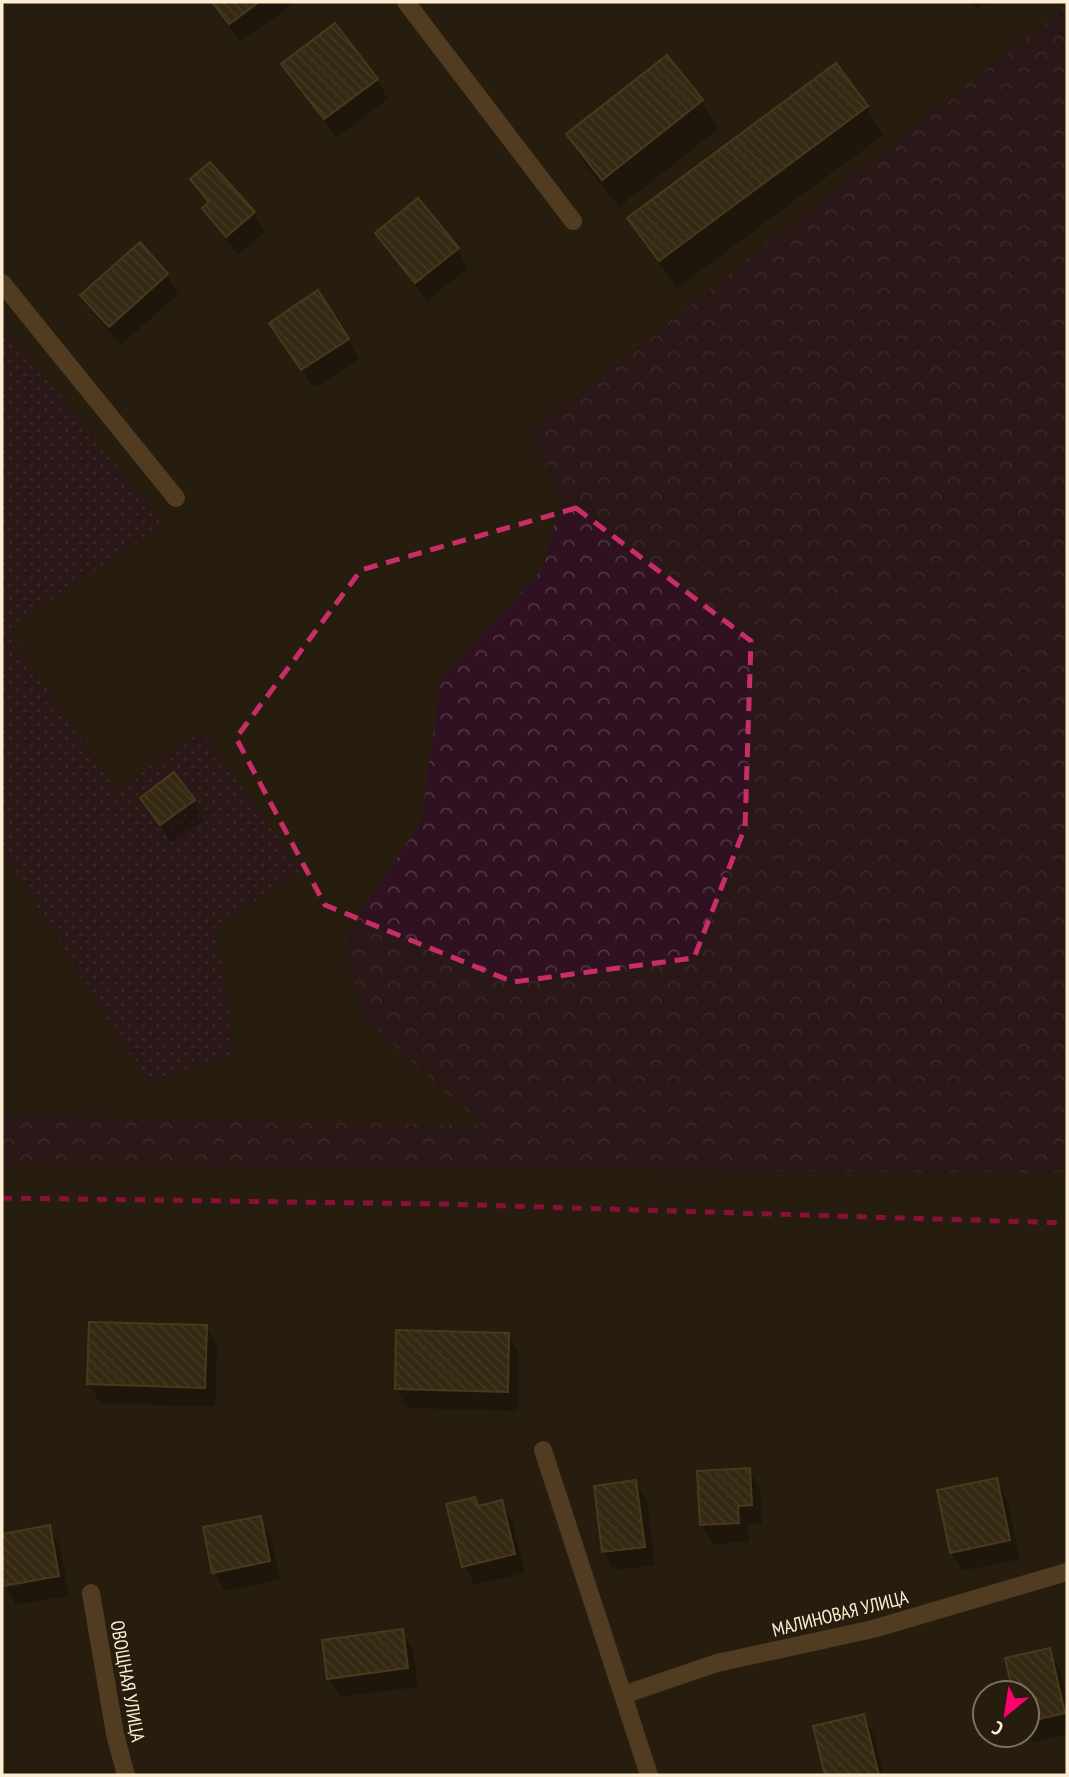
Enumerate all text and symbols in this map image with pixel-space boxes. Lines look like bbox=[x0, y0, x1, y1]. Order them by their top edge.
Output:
street label: МАЛИНОВАЯ УЛИЦА bbox=[769, 1584, 911, 1642]
street label: ОВОЩНАЯ УЛИЦА bbox=[106, 1618, 150, 1744]
north arrow bbox=[971, 1679, 1041, 1749]
text: С bbox=[987, 1716, 1007, 1741]

